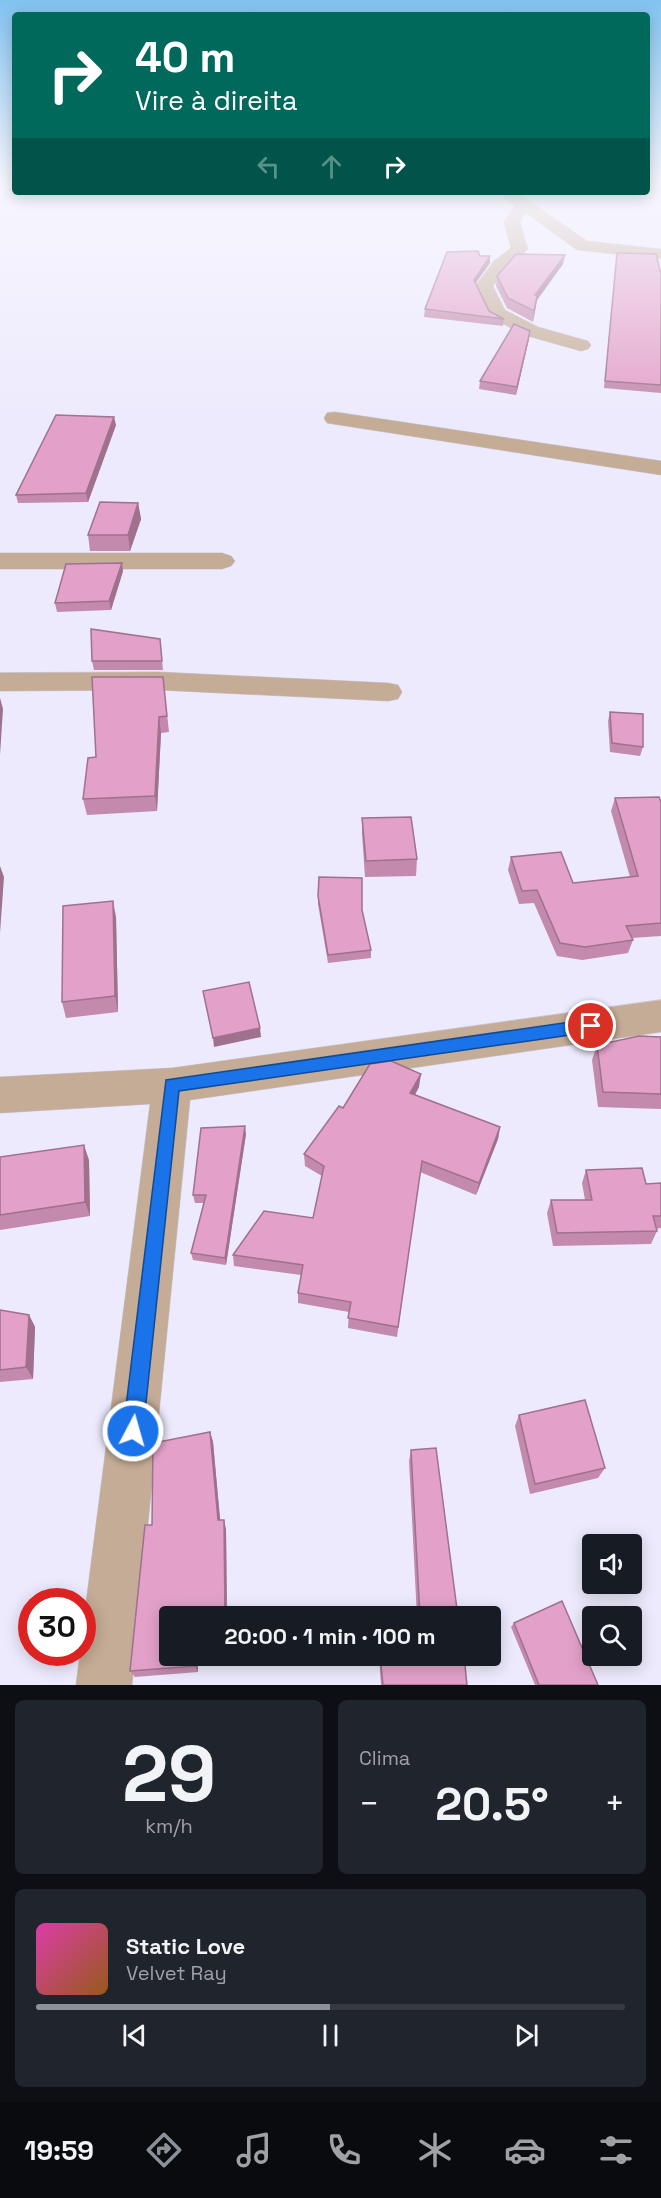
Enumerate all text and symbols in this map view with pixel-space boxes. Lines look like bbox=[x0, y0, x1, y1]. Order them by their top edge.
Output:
text: 40 m bbox=[135, 31, 235, 84]
icon: right bbox=[36, 36, 114, 114]
text: Vire à direita bbox=[135, 83, 298, 118]
icon: left bbox=[252, 150, 285, 183]
icon: ahead bbox=[315, 150, 348, 183]
icon: right bbox=[378, 150, 411, 183]
pin bbox=[565, 1000, 616, 1051]
icon: arrive bbox=[574, 1009, 607, 1042]
position arrow bbox=[101, 1399, 165, 1463]
map controls bbox=[582, 1534, 642, 1666]
button: sound bbox=[582, 1534, 642, 1594]
speed limit sign: 30 bbox=[18, 1588, 96, 1666]
button: search bbox=[582, 1606, 642, 1666]
text: 20:00 · 1 min · 100 m bbox=[225, 1622, 435, 1650]
text: 29 bbox=[122, 1724, 216, 1824]
text: Clima bbox=[359, 1745, 410, 1771]
text: 20.5° bbox=[435, 1776, 549, 1833]
text: − bbox=[359, 1783, 379, 1825]
text: + bbox=[605, 1783, 625, 1825]
text: km/h bbox=[145, 1813, 193, 1839]
text: Static Love bbox=[126, 1932, 245, 1960]
text: Velvet Ray bbox=[126, 1960, 227, 1986]
icon: previous bbox=[118, 2019, 151, 2052]
icon: pause bbox=[314, 2019, 347, 2052]
icon: next bbox=[510, 2019, 543, 2052]
icon: directions bbox=[143, 2129, 185, 2171]
icon: music bbox=[233, 2129, 275, 2171]
icon: phone bbox=[323, 2129, 365, 2171]
icon: climate bbox=[414, 2129, 456, 2171]
icon: car bbox=[504, 2129, 546, 2171]
icon: filters bbox=[595, 2129, 637, 2171]
text: 19:59 bbox=[24, 2133, 94, 2168]

